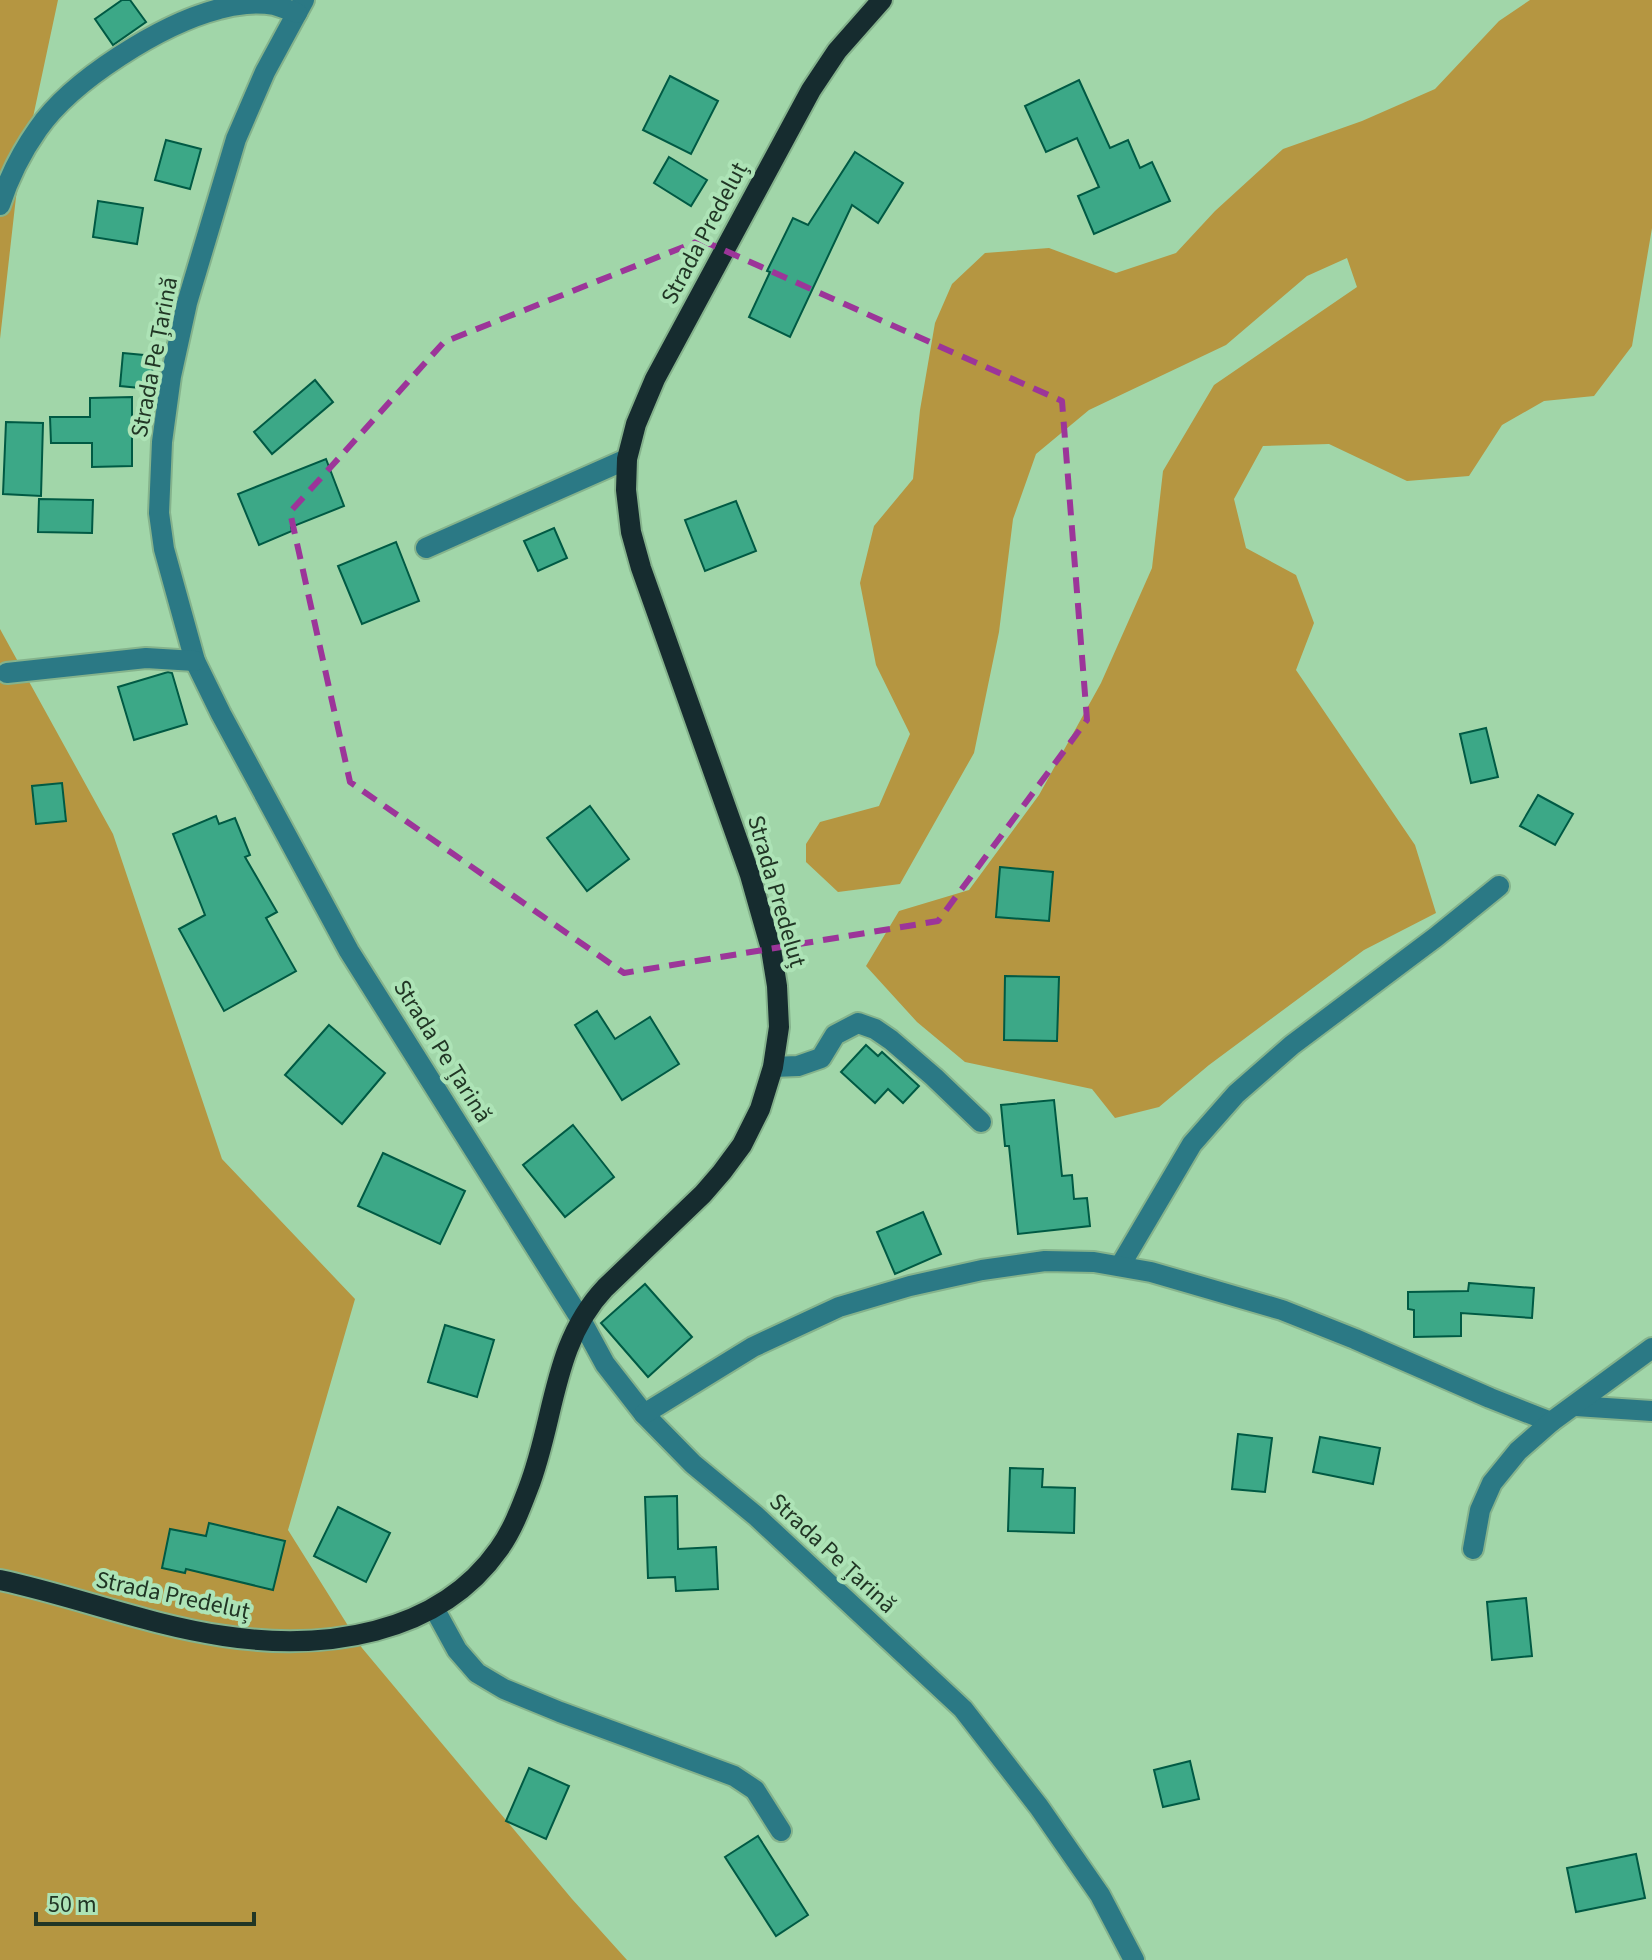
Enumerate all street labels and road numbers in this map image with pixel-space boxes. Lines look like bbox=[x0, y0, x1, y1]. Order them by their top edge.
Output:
street label: Strada Predeluț bbox=[652, 156, 757, 311]
street label: Strada Pe Țarină bbox=[122, 274, 187, 440]
street label: Strada Predeluț bbox=[738, 811, 815, 971]
street label: Strada Pe Țarină bbox=[385, 973, 501, 1130]
street label: Strada Pe Țarină bbox=[761, 1485, 904, 1622]
street label: Strada Predeluț bbox=[93, 1562, 253, 1629]

